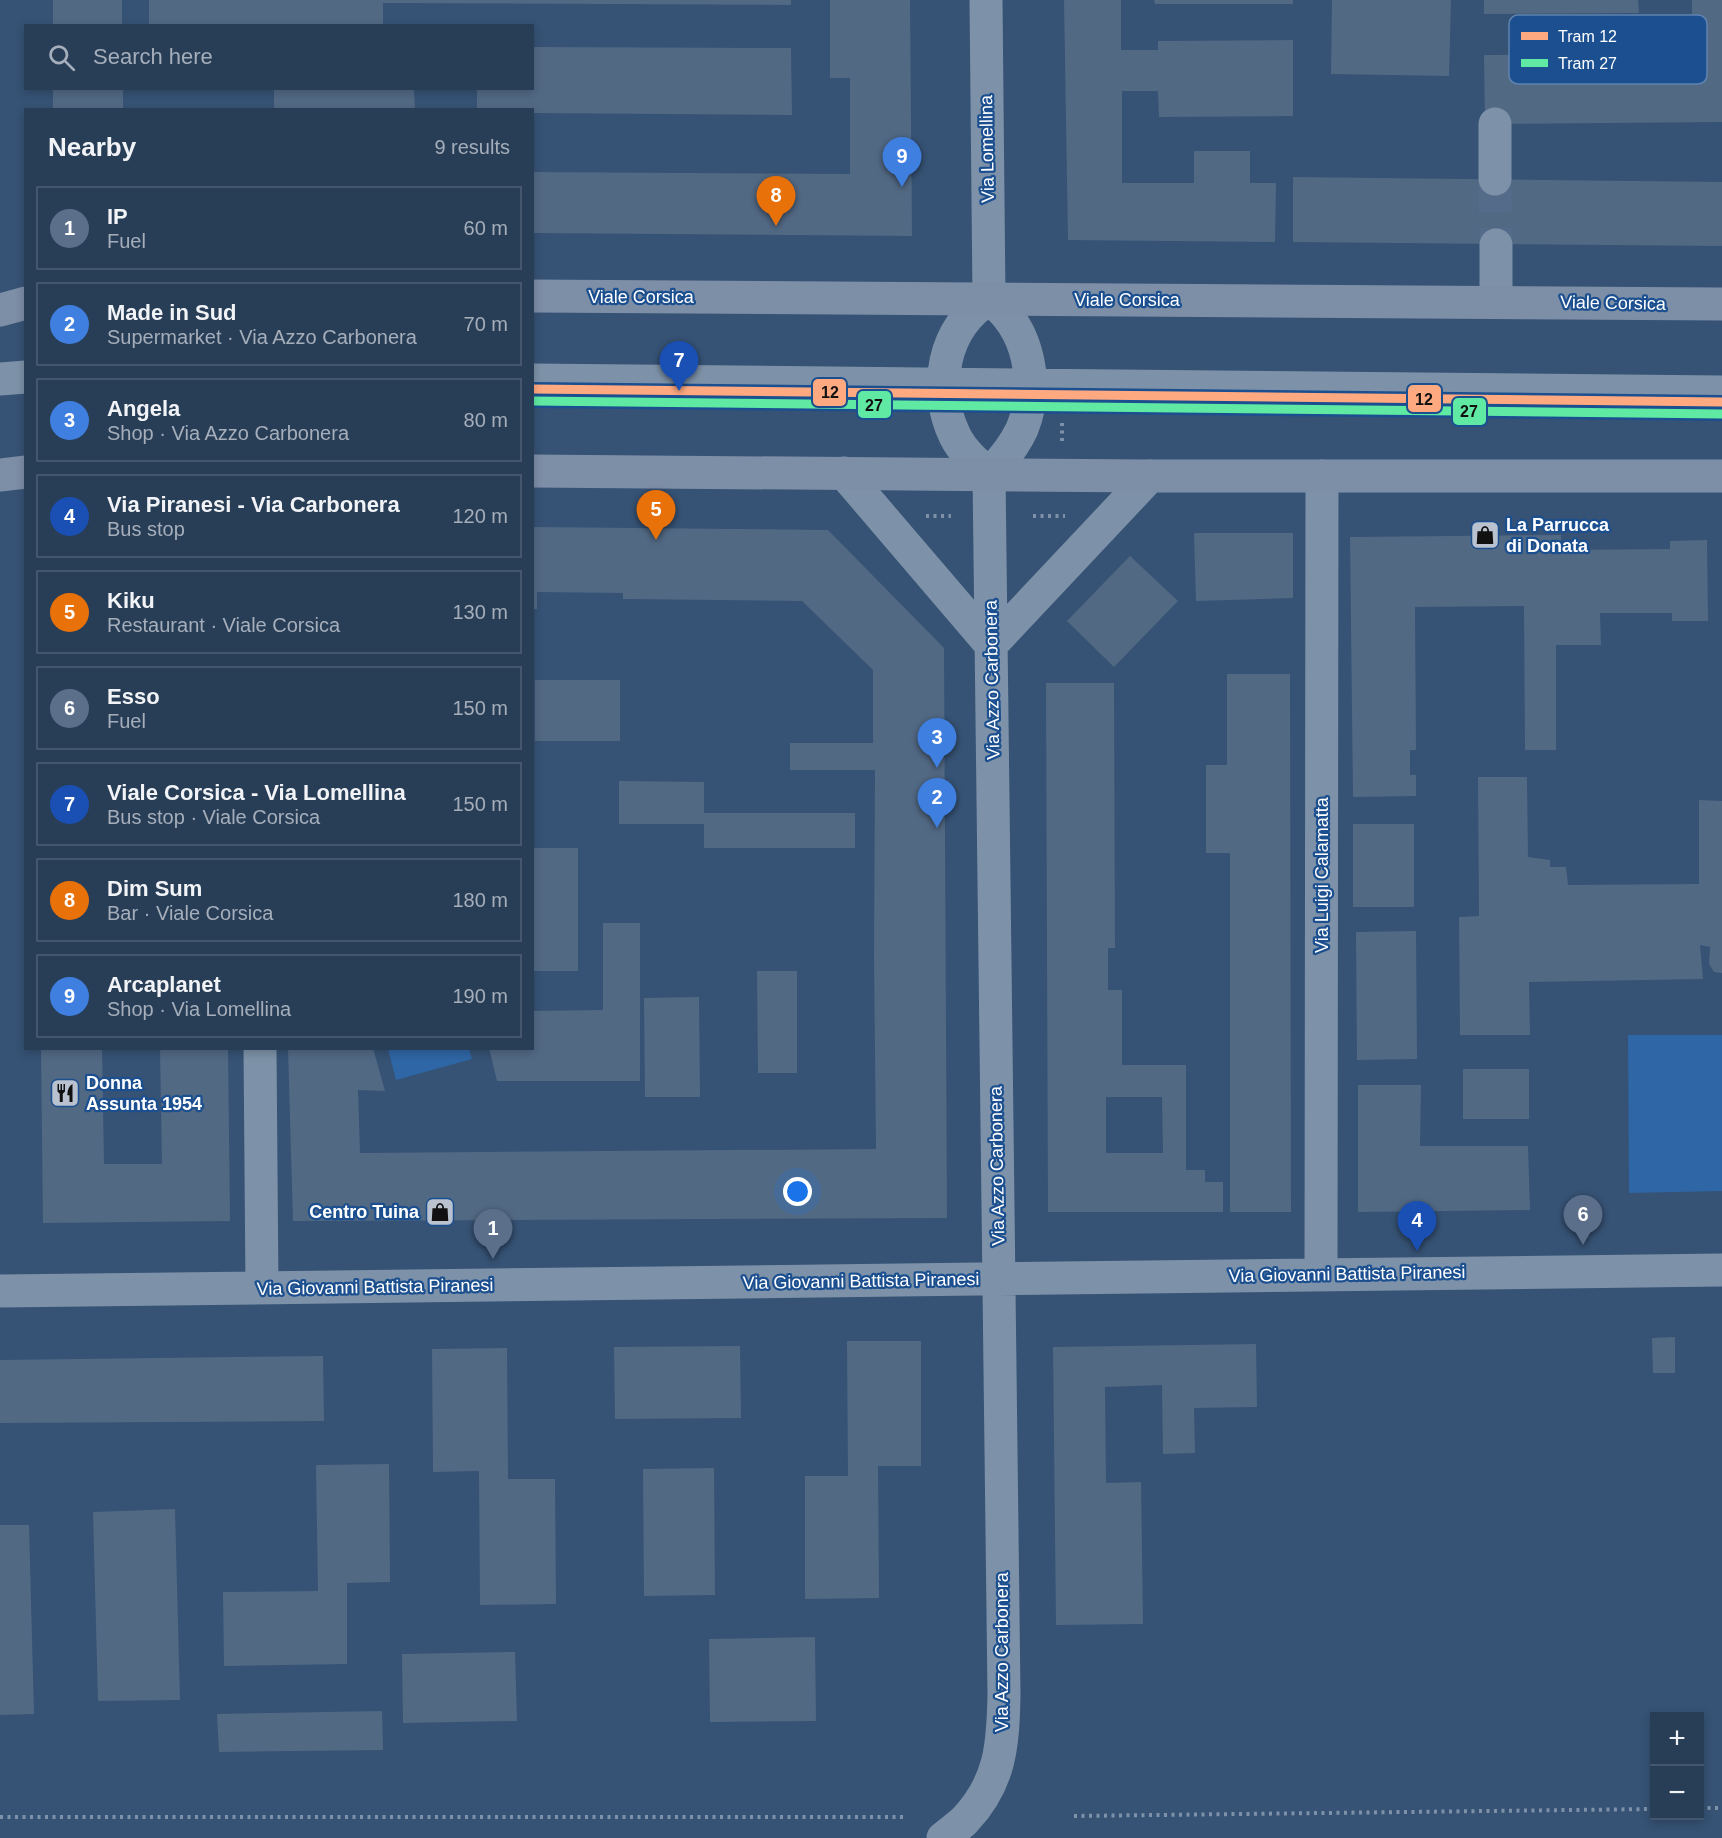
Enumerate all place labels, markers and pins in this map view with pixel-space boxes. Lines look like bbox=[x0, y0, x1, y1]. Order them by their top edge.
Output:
pin: 9 bbox=[882, 138, 922, 187]
pin: 8 bbox=[756, 176, 796, 226]
pin: 7 bbox=[660, 342, 698, 391]
pin: 5 bbox=[636, 490, 676, 540]
place label: La Parrucca di Donata bbox=[1506, 515, 1610, 556]
shop icon: La Parrucca di Donata bbox=[1469, 519, 1501, 551]
pin: 3 bbox=[918, 718, 956, 768]
pin: 2 bbox=[918, 778, 956, 828]
place label: Donna Assunta 1954 bbox=[86, 1073, 202, 1114]
restaurant icon: Donna Assunta 1954 bbox=[49, 1077, 81, 1109]
shop icon: Centro Tuina bbox=[424, 1196, 456, 1228]
pin: 6 bbox=[1564, 1196, 1602, 1245]
place label: Centro Tuina bbox=[309, 1202, 420, 1222]
pin: 4 bbox=[1398, 1202, 1436, 1251]
pin: 1 bbox=[474, 1210, 512, 1259]

